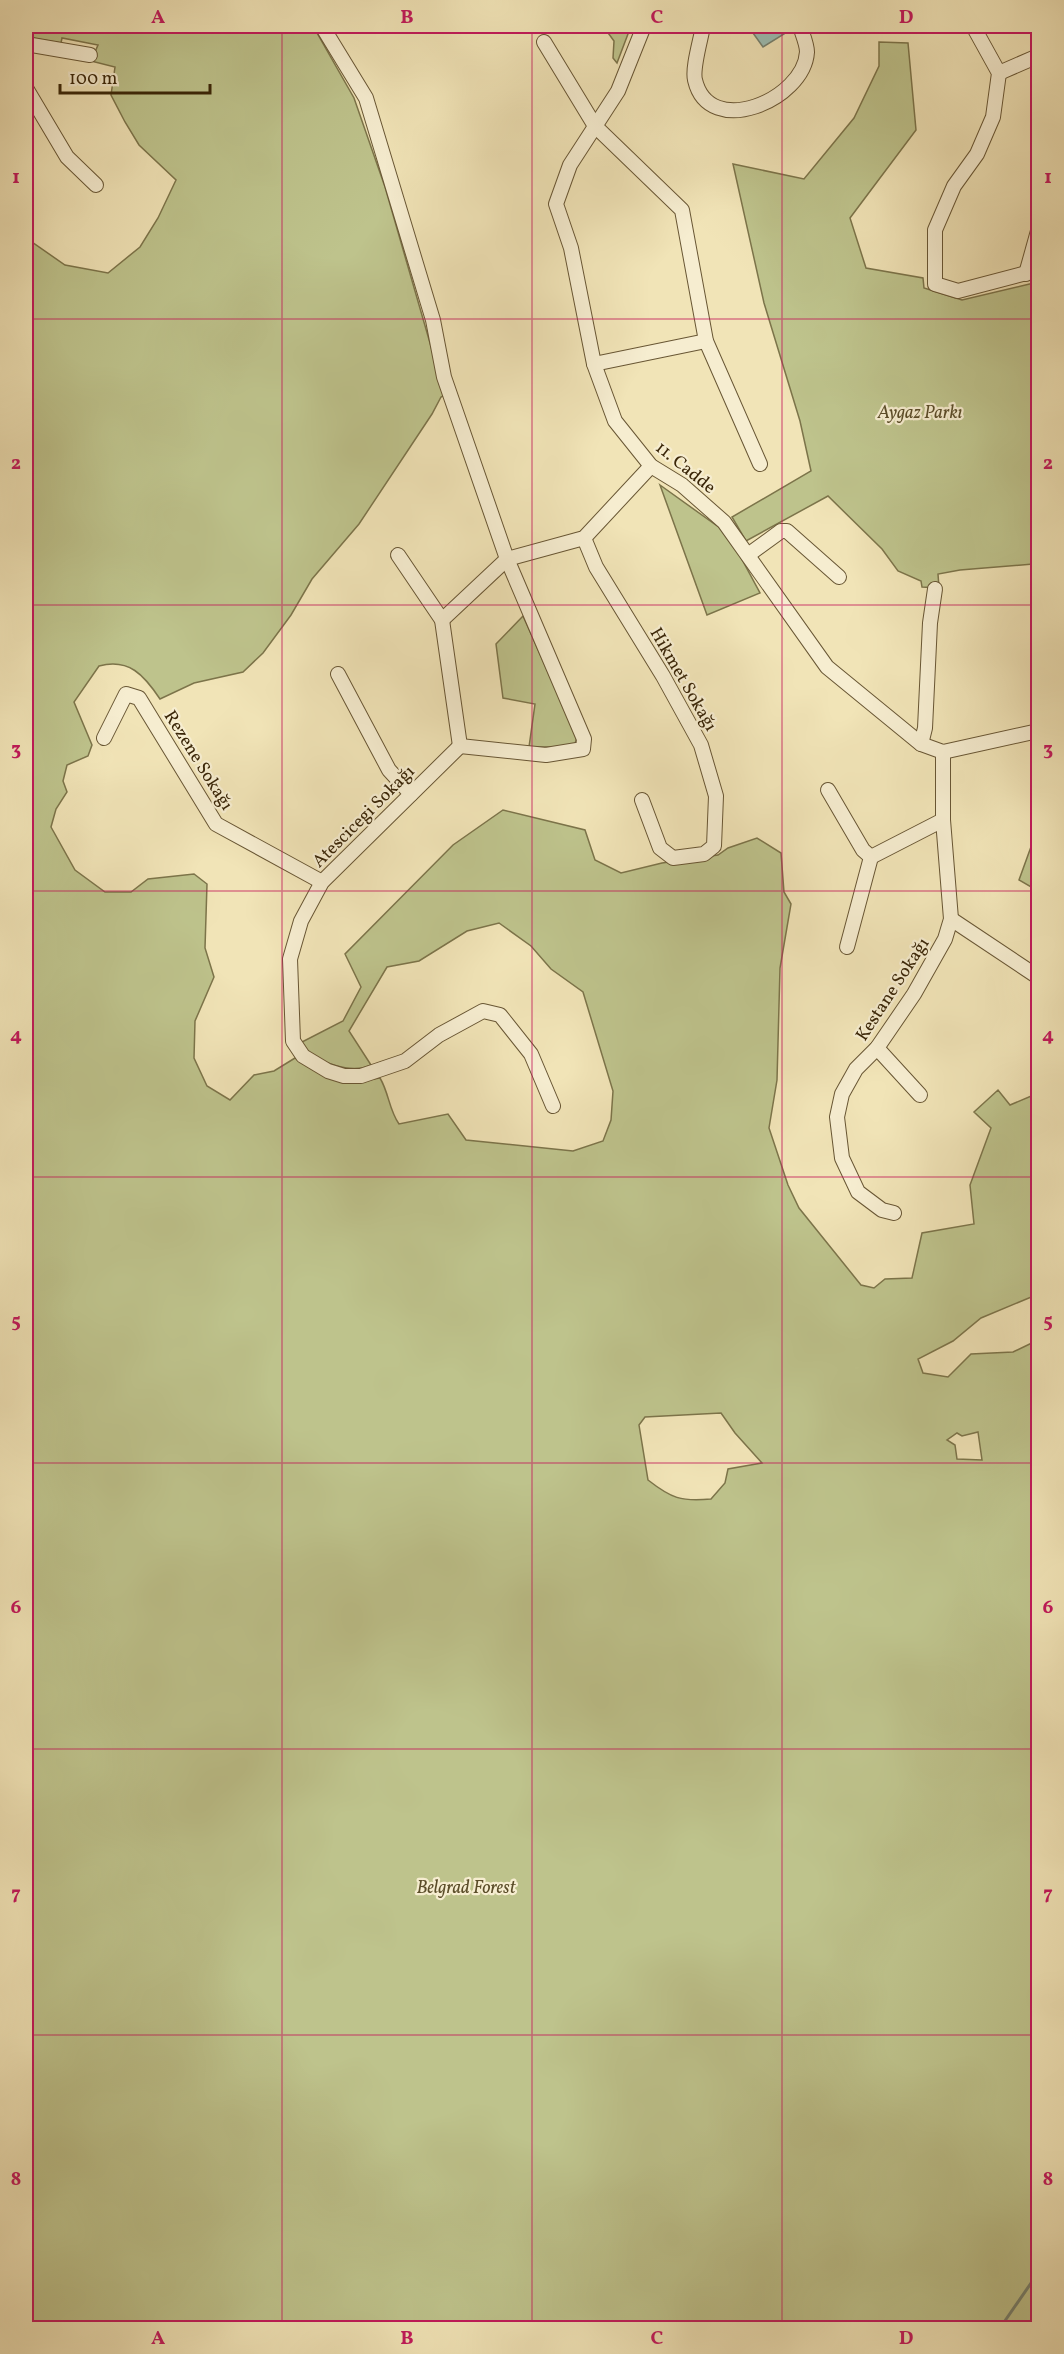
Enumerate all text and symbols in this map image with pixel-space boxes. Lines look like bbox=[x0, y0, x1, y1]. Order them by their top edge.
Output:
text: A bbox=[151, 4, 165, 32]
text: B bbox=[400, 4, 414, 32]
text: C bbox=[651, 4, 664, 32]
text: D bbox=[899, 4, 913, 32]
scale bar bbox=[60, 57, 210, 95]
text: 100 m bbox=[69, 67, 118, 92]
text: 1 bbox=[12, 164, 20, 192]
text: 1 bbox=[1044, 164, 1052, 192]
park label: Aygaz Parkı bbox=[877, 401, 962, 426]
street label: 11. Cadde bbox=[649, 436, 721, 500]
text: 2 bbox=[11, 450, 21, 478]
text: 2 bbox=[1043, 450, 1053, 478]
street label: Hikmet Sokağı bbox=[643, 623, 722, 736]
street label: Rezene Sokağı bbox=[157, 706, 238, 816]
text: 3 bbox=[11, 736, 21, 764]
text: 3 bbox=[1043, 736, 1053, 764]
street label: Atescicegi Sokağı bbox=[307, 760, 421, 874]
street label: Kestane Sokağı bbox=[850, 933, 936, 1046]
text: 4 bbox=[10, 1022, 22, 1050]
text: 4 bbox=[1042, 1022, 1054, 1050]
text: 5 bbox=[11, 1308, 21, 1336]
text: 5 bbox=[1043, 1308, 1053, 1336]
text: 6 bbox=[11, 1594, 22, 1622]
text: 6 bbox=[1043, 1594, 1054, 1622]
park label: Belgrad Forest bbox=[416, 1876, 517, 1901]
text: 7 bbox=[11, 1880, 21, 1908]
text: 7 bbox=[1043, 1880, 1053, 1908]
text: 8 bbox=[11, 2166, 21, 2194]
text: 8 bbox=[1043, 2166, 1053, 2194]
text: A bbox=[151, 2325, 165, 2353]
text: B bbox=[400, 2325, 414, 2353]
text: C bbox=[651, 2325, 664, 2353]
text: D bbox=[899, 2325, 913, 2353]

